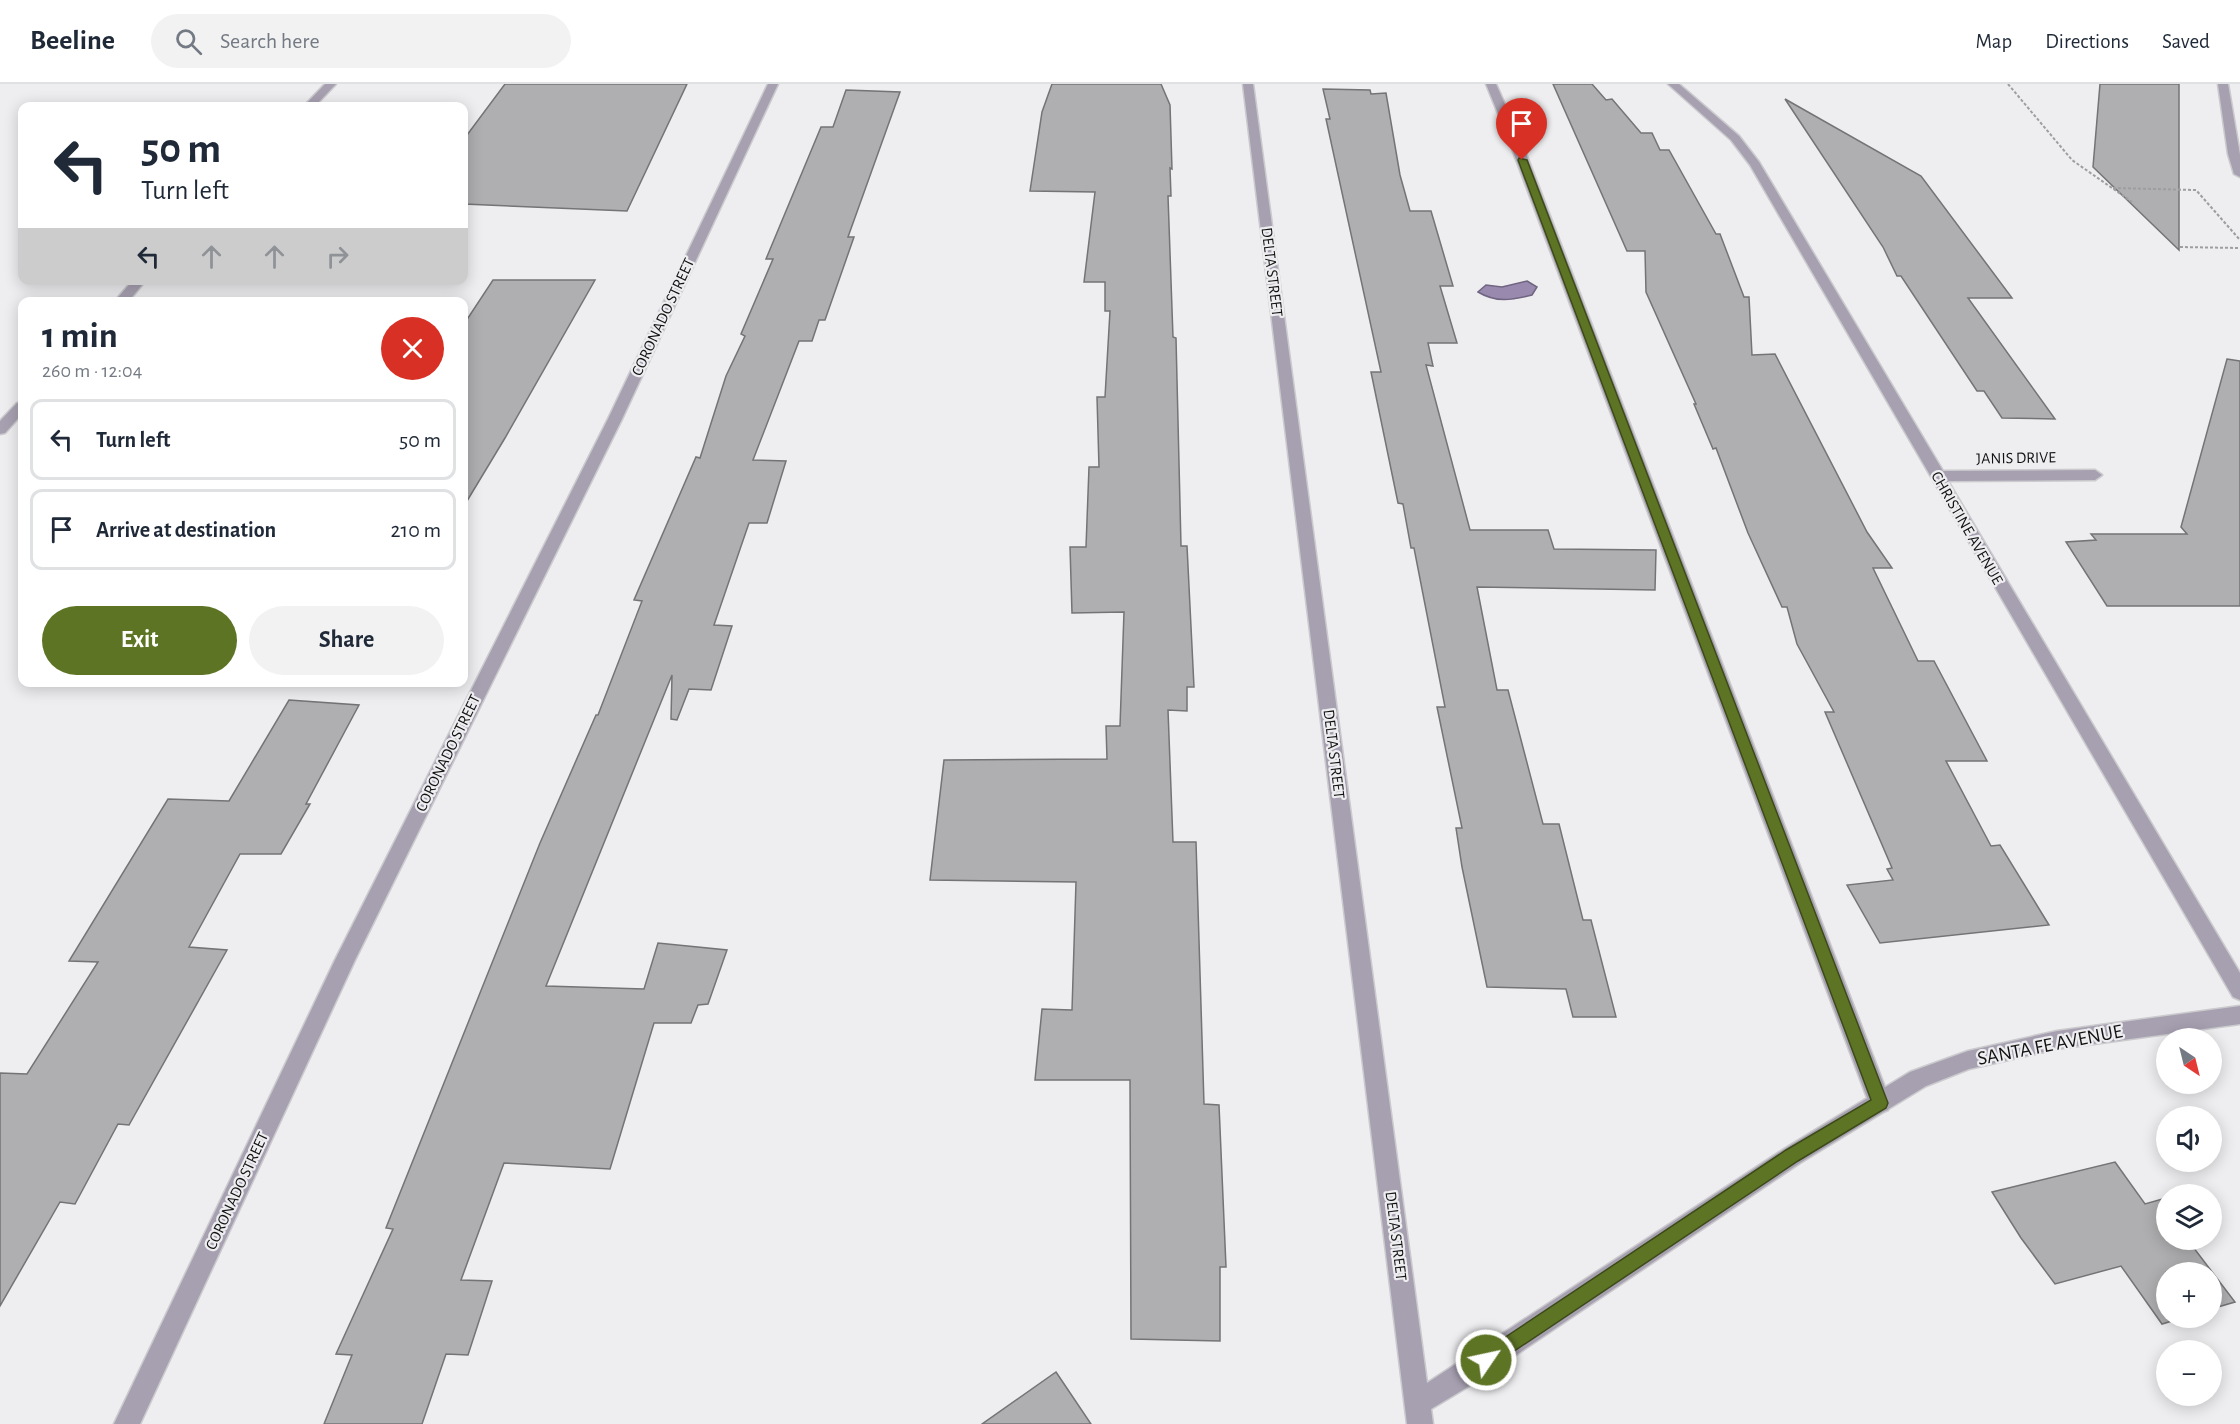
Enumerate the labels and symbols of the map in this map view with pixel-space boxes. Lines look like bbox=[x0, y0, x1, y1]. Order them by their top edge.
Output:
pin bbox=[1496, 98, 1547, 160]
street label: DELTA STREET bbox=[1259, 226, 1285, 318]
street label: CORONADO STREET bbox=[629, 255, 697, 378]
street label: JANIS DRIVE bbox=[1976, 449, 2056, 467]
street label: CHRISTINE AVENUE bbox=[1928, 469, 2006, 587]
street label: CORONADO STREET bbox=[413, 692, 483, 814]
street label: DELTA STREET bbox=[1321, 708, 1347, 800]
street label: SANTA FE AVENUE bbox=[1976, 1021, 2125, 1069]
north arrow bbox=[2156, 1028, 2222, 1094]
street label: CORONADO STREET bbox=[203, 1129, 271, 1252]
street label: DELTA STREET bbox=[1383, 1190, 1409, 1282]
position arrow bbox=[1454, 1328, 1518, 1392]

